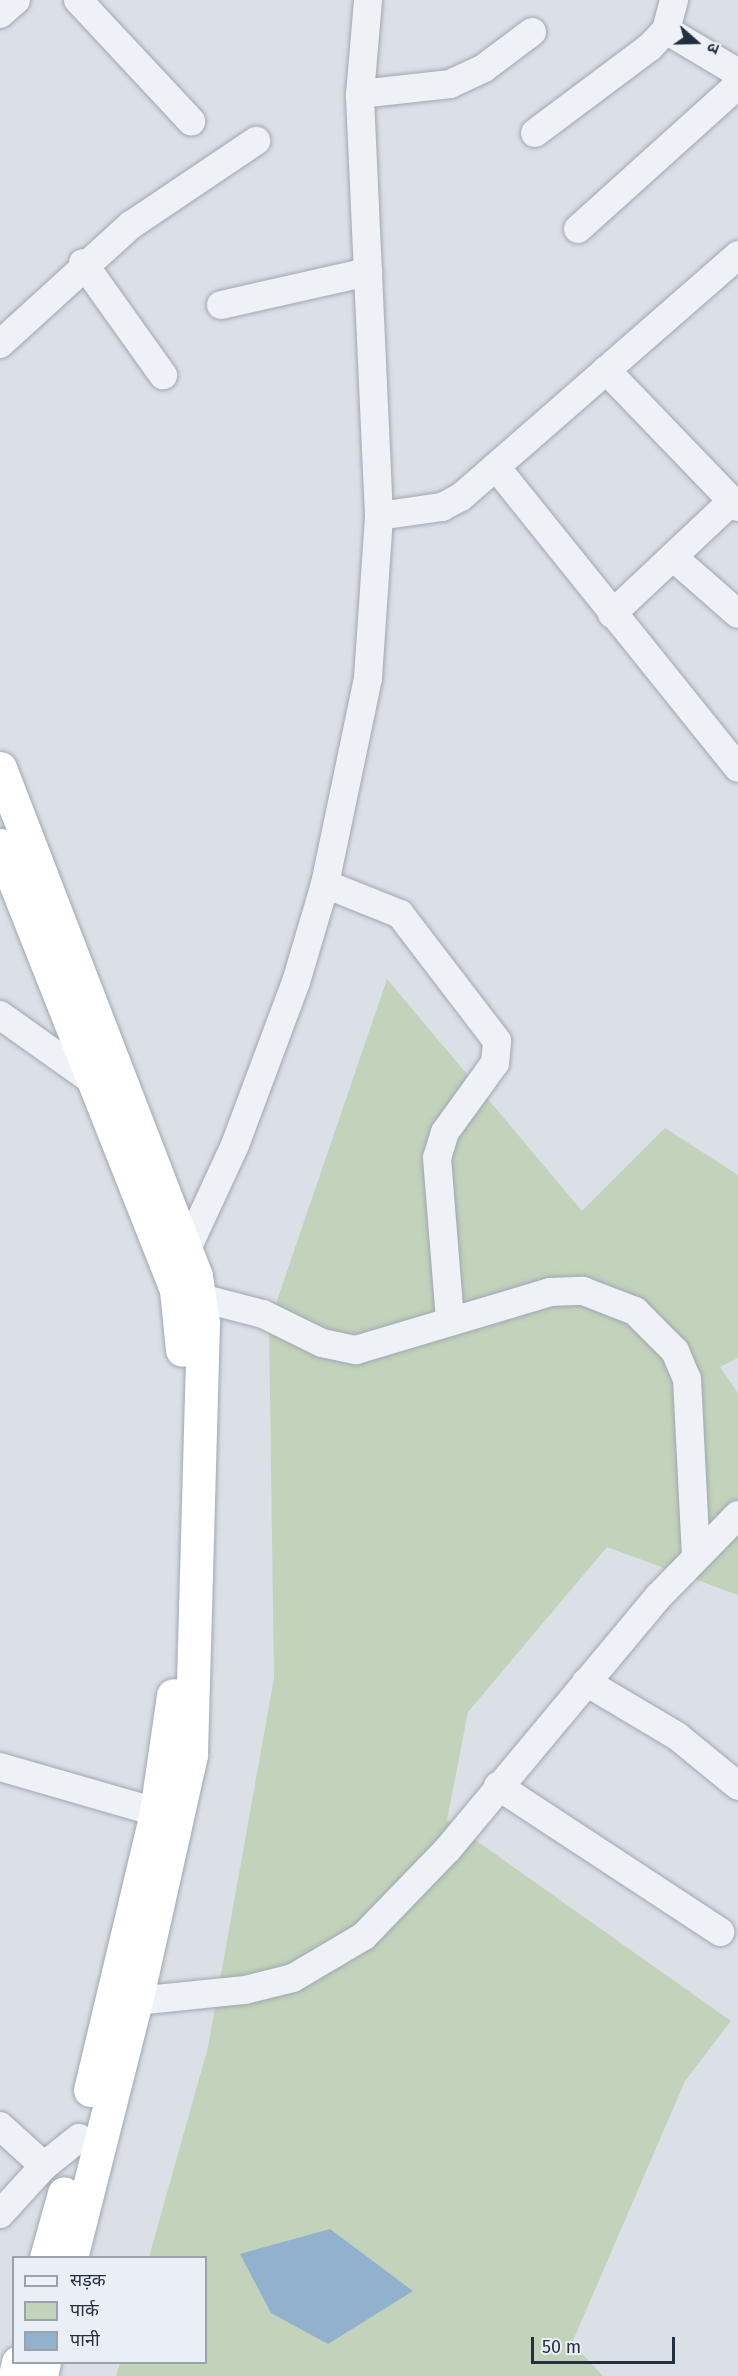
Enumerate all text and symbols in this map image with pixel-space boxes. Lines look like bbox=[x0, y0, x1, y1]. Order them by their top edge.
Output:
north arrow bbox=[666, 12, 726, 72]
text: उ bbox=[703, 41, 724, 56]
legend bbox=[12, 2256, 207, 2364]
text: सड़क bbox=[70, 2269, 106, 2291]
text: पार्क bbox=[70, 2299, 99, 2321]
scale bar bbox=[534, 2325, 678, 2363]
text: पानी bbox=[70, 2329, 100, 2351]
text: 50 m bbox=[542, 2336, 581, 2358]

